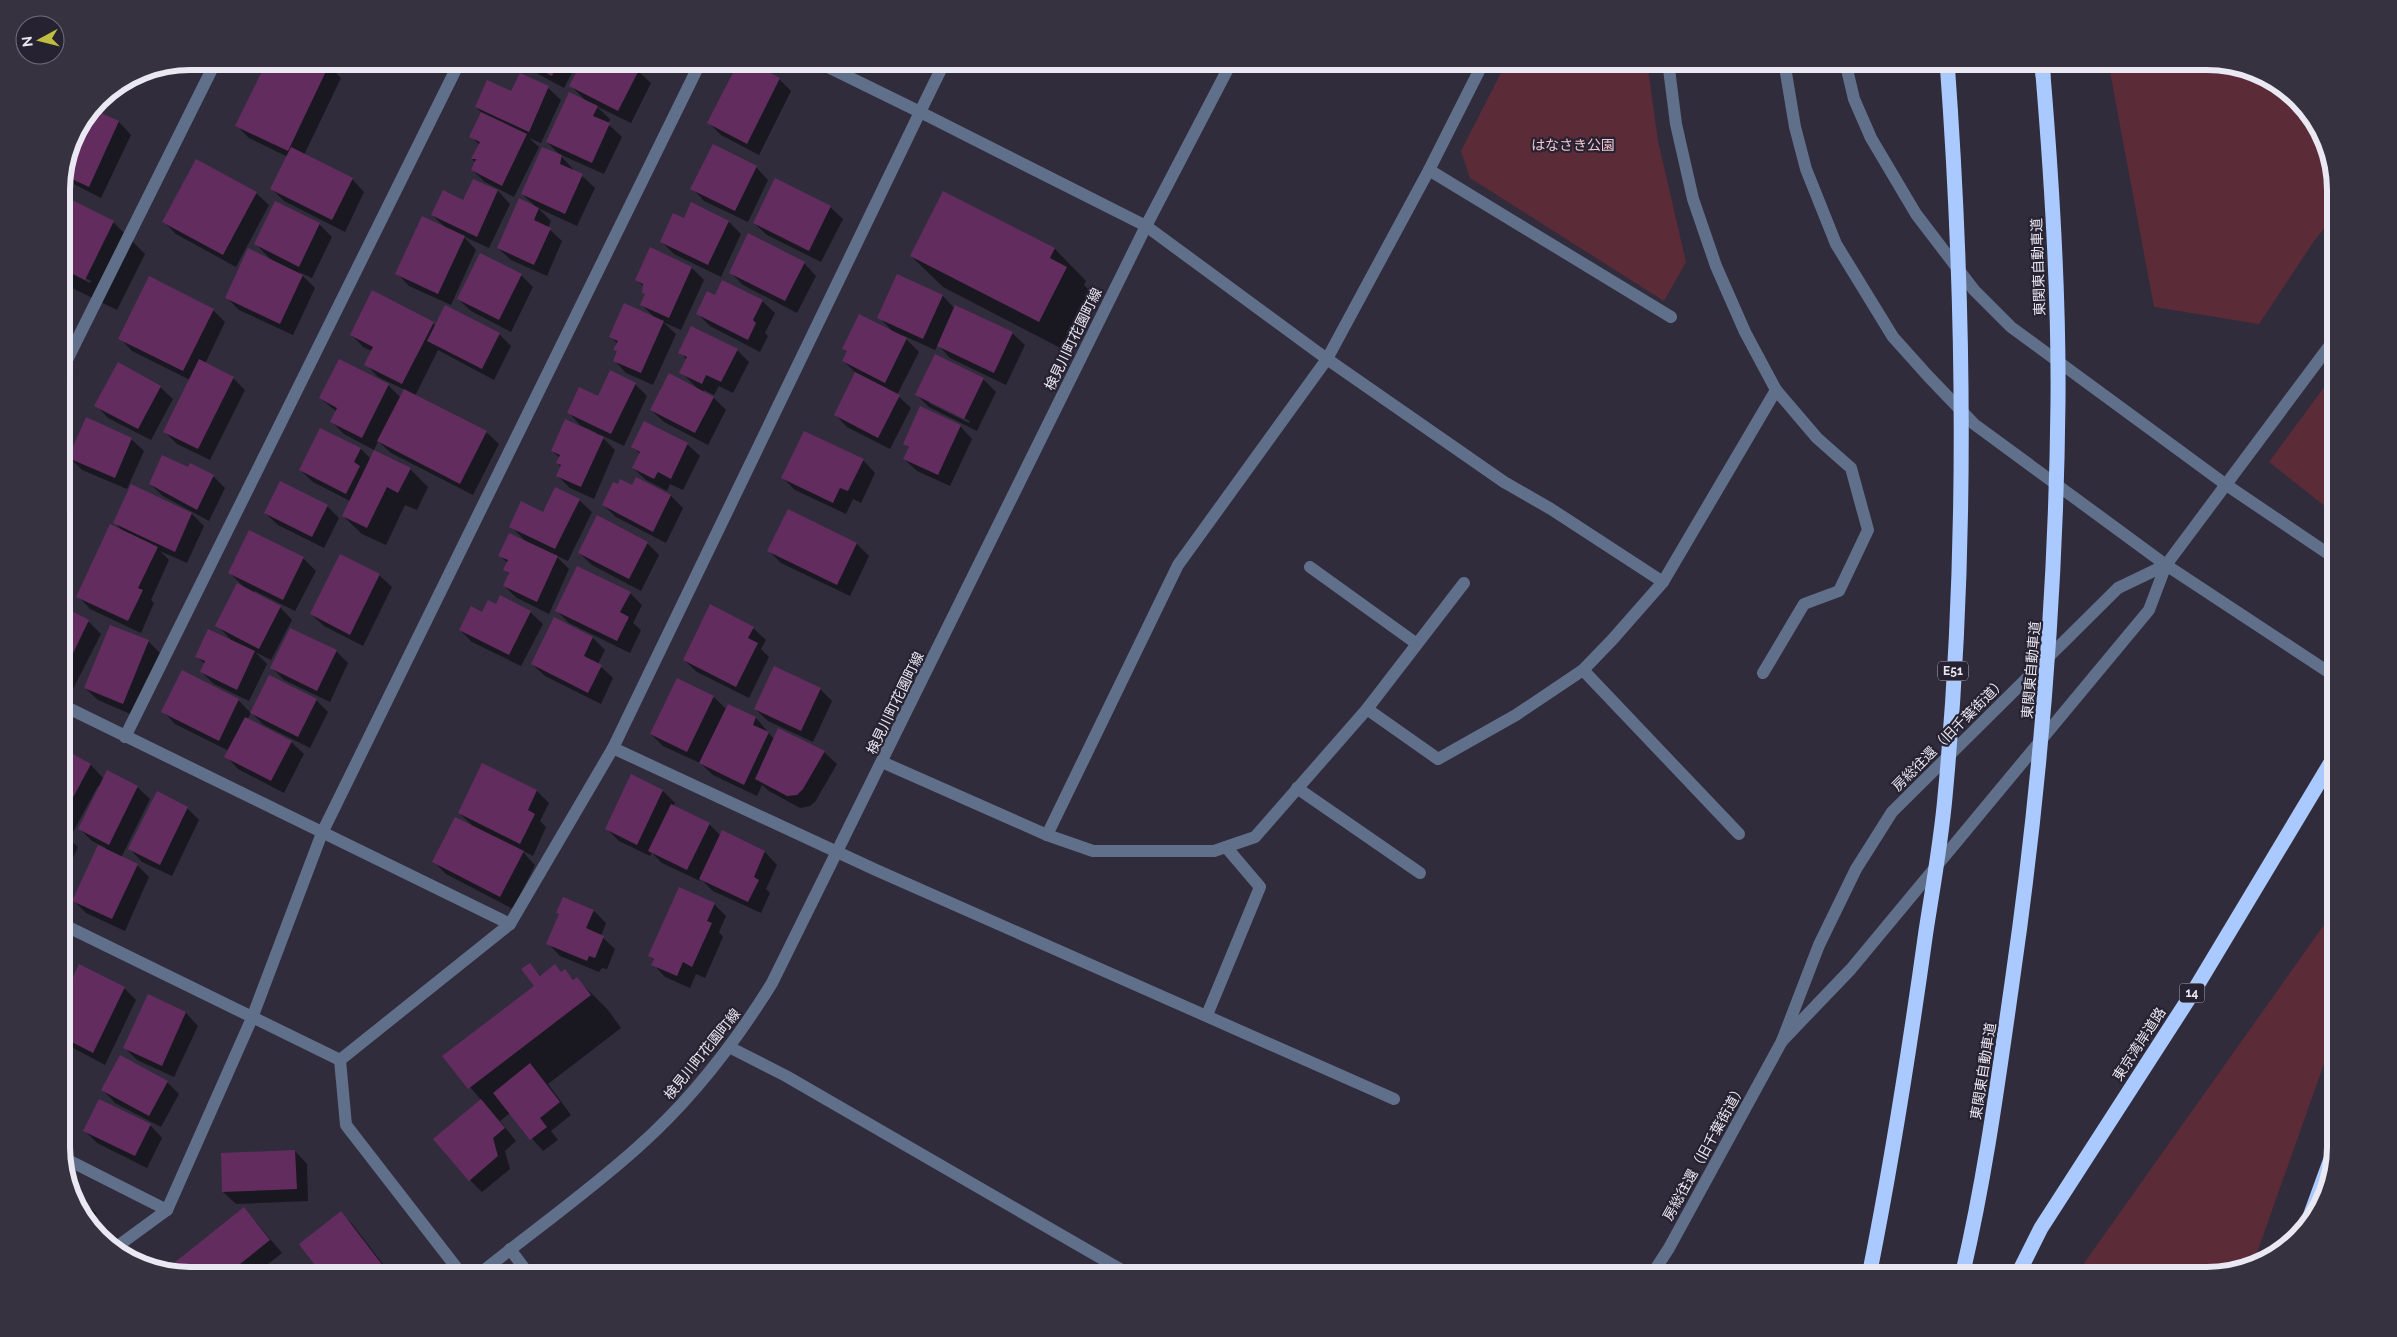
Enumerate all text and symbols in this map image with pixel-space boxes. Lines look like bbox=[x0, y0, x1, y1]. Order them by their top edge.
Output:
north arrow bbox=[15, 15, 65, 65]
text: N bbox=[19, 35, 36, 48]
park label: はなさき公園 bbox=[1531, 137, 1615, 153]
street label: 東関東自動車道 bbox=[2028, 218, 2048, 316]
street label: 検見川町花園町線 bbox=[1041, 285, 1105, 393]
street label: 東関東自動車道 bbox=[2019, 620, 2043, 720]
street label: 検見川町花園町線 bbox=[863, 649, 927, 757]
road number: E51 bbox=[1938, 661, 1968, 680]
street label: 房総往還（旧千葉街道） bbox=[1889, 674, 2009, 794]
road number: 14 bbox=[2180, 984, 2204, 1002]
street label: 東京湾岸道路 bbox=[2109, 1004, 2169, 1084]
street label: 検見川町花園町線 bbox=[661, 1005, 743, 1103]
street label: 東関東自動車道 bbox=[1967, 1021, 1999, 1121]
street label: 房総往還（旧千葉街道） bbox=[1660, 1081, 1748, 1223]

